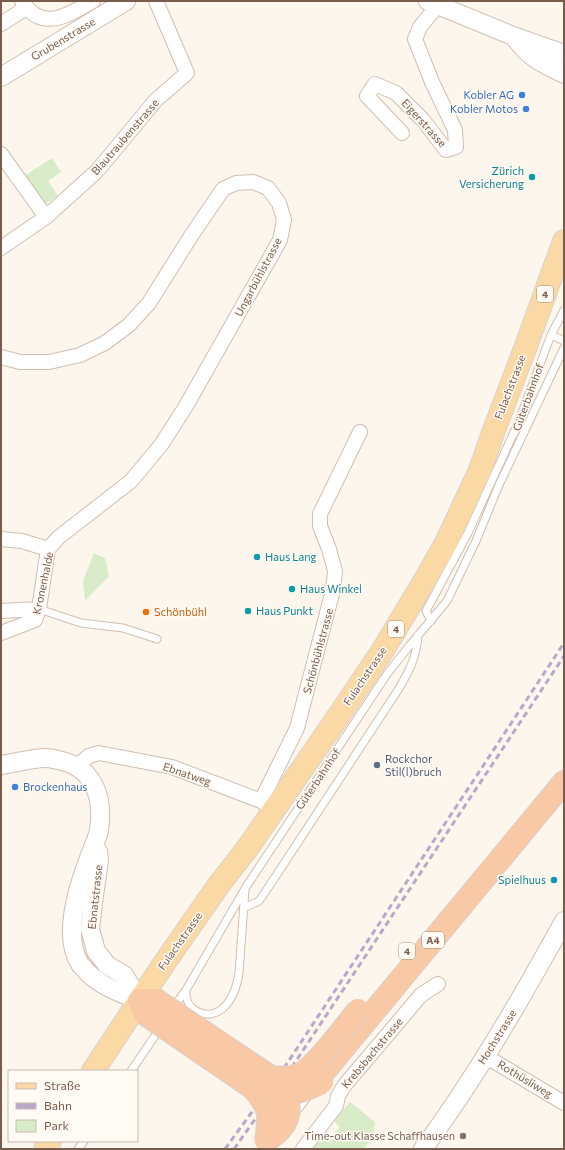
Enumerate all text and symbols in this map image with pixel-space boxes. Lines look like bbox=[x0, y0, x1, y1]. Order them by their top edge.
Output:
street label: Grubenstrasse bbox=[28, 14, 97, 63]
place label: Kobler AG bbox=[464, 88, 514, 101]
marker: Kobler AG bbox=[517, 90, 527, 100]
street label: Blautraubenstrasse bbox=[88, 96, 161, 177]
street label: Eigerstrasse bbox=[399, 96, 450, 150]
place label: Kobler Motos bbox=[450, 102, 518, 115]
marker: Kobler Motos bbox=[521, 104, 531, 114]
place label: Zürich Versicherung bbox=[459, 164, 524, 190]
marker: Zürich Versicherung bbox=[527, 172, 537, 182]
street label: Ungarbühlstrasse bbox=[231, 235, 284, 318]
road number: 4 bbox=[537, 286, 553, 302]
street label: Fulachstrasse bbox=[491, 353, 528, 421]
street label: Güterbahnhof bbox=[509, 361, 546, 432]
street label: Kronenhalde bbox=[30, 550, 56, 615]
place label: Haus Lang bbox=[265, 550, 317, 563]
marker: Haus Lang bbox=[252, 552, 262, 562]
place label: Haus Winkel bbox=[300, 582, 362, 595]
marker: Haus Winkel bbox=[287, 584, 297, 594]
place label: Haus Punkt bbox=[256, 604, 314, 617]
place label: Schönbühl bbox=[154, 605, 207, 618]
marker: Haus Punkt bbox=[243, 606, 253, 616]
street label: Schönbühlstrasse bbox=[300, 606, 335, 695]
marker: Schönbühl bbox=[141, 607, 151, 617]
road number: 4 bbox=[388, 621, 404, 637]
street label: Fulachstrasse bbox=[340, 644, 389, 708]
street label: Güterbahnhof bbox=[292, 745, 343, 812]
place label: Rockchor Stil(l)bruch bbox=[385, 752, 442, 778]
street label: Ebnatweg bbox=[161, 759, 213, 788]
marker: Rockchor Stil(l)bruch bbox=[372, 760, 382, 770]
place label: Brockenhaus bbox=[23, 780, 87, 793]
marker: Brockenhaus bbox=[10, 782, 20, 792]
street label: Ebnatstrasse bbox=[85, 864, 104, 930]
place label: Spielhuus bbox=[498, 873, 546, 886]
marker: Spielhuus bbox=[549, 875, 559, 885]
street label: Fulachstrasse bbox=[155, 909, 205, 972]
road number: A4 bbox=[422, 932, 444, 948]
road number: 4 bbox=[399, 943, 415, 959]
street label: Hochstrasse bbox=[475, 1007, 519, 1066]
street label: Krebsbachstrasse bbox=[338, 1015, 405, 1091]
street label: Rothüsliweg bbox=[496, 1057, 555, 1100]
legend bbox=[8, 1070, 138, 1142]
text: Straße bbox=[44, 1078, 80, 1092]
text: Bahn bbox=[44, 1098, 72, 1112]
text: Park bbox=[44, 1118, 70, 1132]
place label: Time-out Klasse Schaffhausen bbox=[304, 1129, 455, 1142]
marker: Time-out Klasse Schaffhausen bbox=[458, 1131, 468, 1141]

